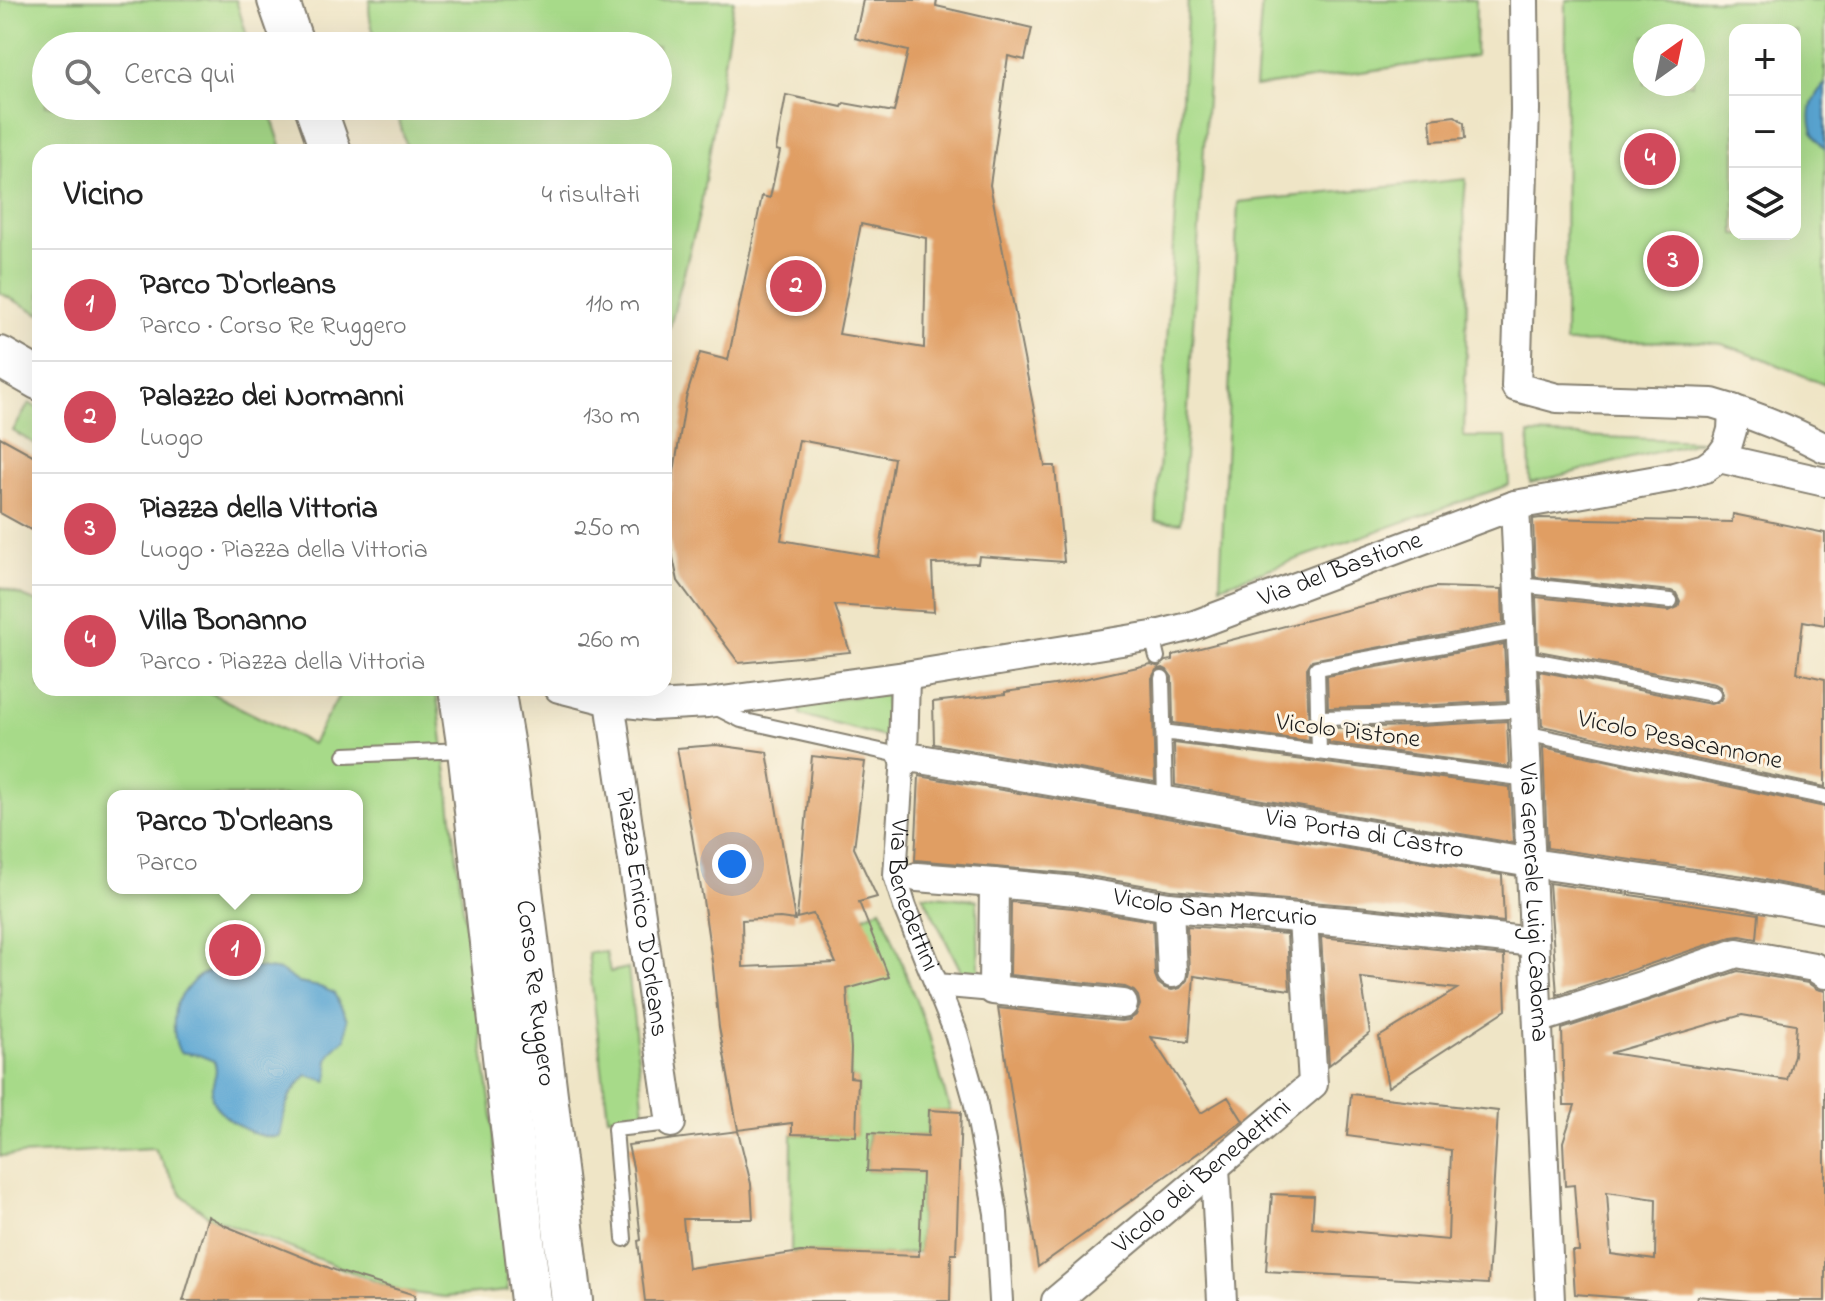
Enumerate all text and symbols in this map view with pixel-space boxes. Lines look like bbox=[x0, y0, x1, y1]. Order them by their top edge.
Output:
north arrow bbox=[1633, 24, 1705, 96]
map controls bbox=[1729, 24, 1801, 240]
button: + bbox=[1729, 24, 1801, 96]
search box bbox=[32, 32, 672, 120]
icon: search bbox=[60, 54, 104, 98]
text: Cerca qui bbox=[124, 54, 235, 98]
button: − bbox=[1729, 96, 1801, 168]
pin: 4 bbox=[1624, 129, 1676, 189]
button: layers bbox=[1729, 168, 1801, 240]
text: Vicino bbox=[64, 171, 143, 221]
text: 4 risultati bbox=[541, 177, 640, 215]
pin: 3 bbox=[1647, 231, 1699, 291]
pin: 2 bbox=[770, 256, 822, 316]
text: Parco D'Orleans bbox=[140, 264, 336, 308]
text: 1 bbox=[86, 286, 94, 324]
text: 110 m bbox=[586, 286, 640, 324]
text: Parco · Corso Re Ruggero bbox=[140, 308, 407, 346]
text: Palazzo dei Normanni bbox=[140, 376, 404, 420]
text: 2 bbox=[84, 398, 96, 436]
text: 130 m bbox=[583, 398, 640, 436]
text: Luogo bbox=[140, 420, 203, 458]
text: Piazza della Vittoria bbox=[140, 488, 378, 532]
text: 3 bbox=[85, 510, 95, 548]
text: 250 m bbox=[574, 510, 640, 548]
street label: Via del Bastione bbox=[1252, 522, 1428, 619]
text: Luogo · Piazza della Vittoria bbox=[140, 532, 428, 570]
text: Villa Bonanno bbox=[140, 600, 307, 644]
text: 4 bbox=[85, 622, 95, 660]
text: 260 m bbox=[578, 622, 640, 660]
text: Parco · Piazza della Vittoria bbox=[140, 644, 425, 682]
street label: Vicolo Pesacannone bbox=[1573, 701, 1786, 781]
street label: Vicolo Pistone bbox=[1273, 704, 1423, 760]
street label: Via Generale Luigi Cadorna bbox=[1507, 761, 1558, 1043]
street label: Piazza Enrico D'Orleans bbox=[604, 786, 677, 1040]
popup bbox=[107, 790, 363, 894]
street label: Via Porta di Castro bbox=[1261, 799, 1467, 870]
text: Parco D'Orleans bbox=[137, 801, 333, 845]
street label: Via Benedettini bbox=[876, 816, 948, 978]
your location bbox=[712, 844, 752, 884]
text: Parco bbox=[137, 845, 197, 883]
street label: Vicolo San Mercurio bbox=[1109, 879, 1319, 939]
street label: Corso Re Ruggero bbox=[504, 898, 565, 1089]
pin: 1 bbox=[209, 920, 261, 980]
street label: Vicolo dei Benedettini bbox=[1104, 1090, 1301, 1265]

